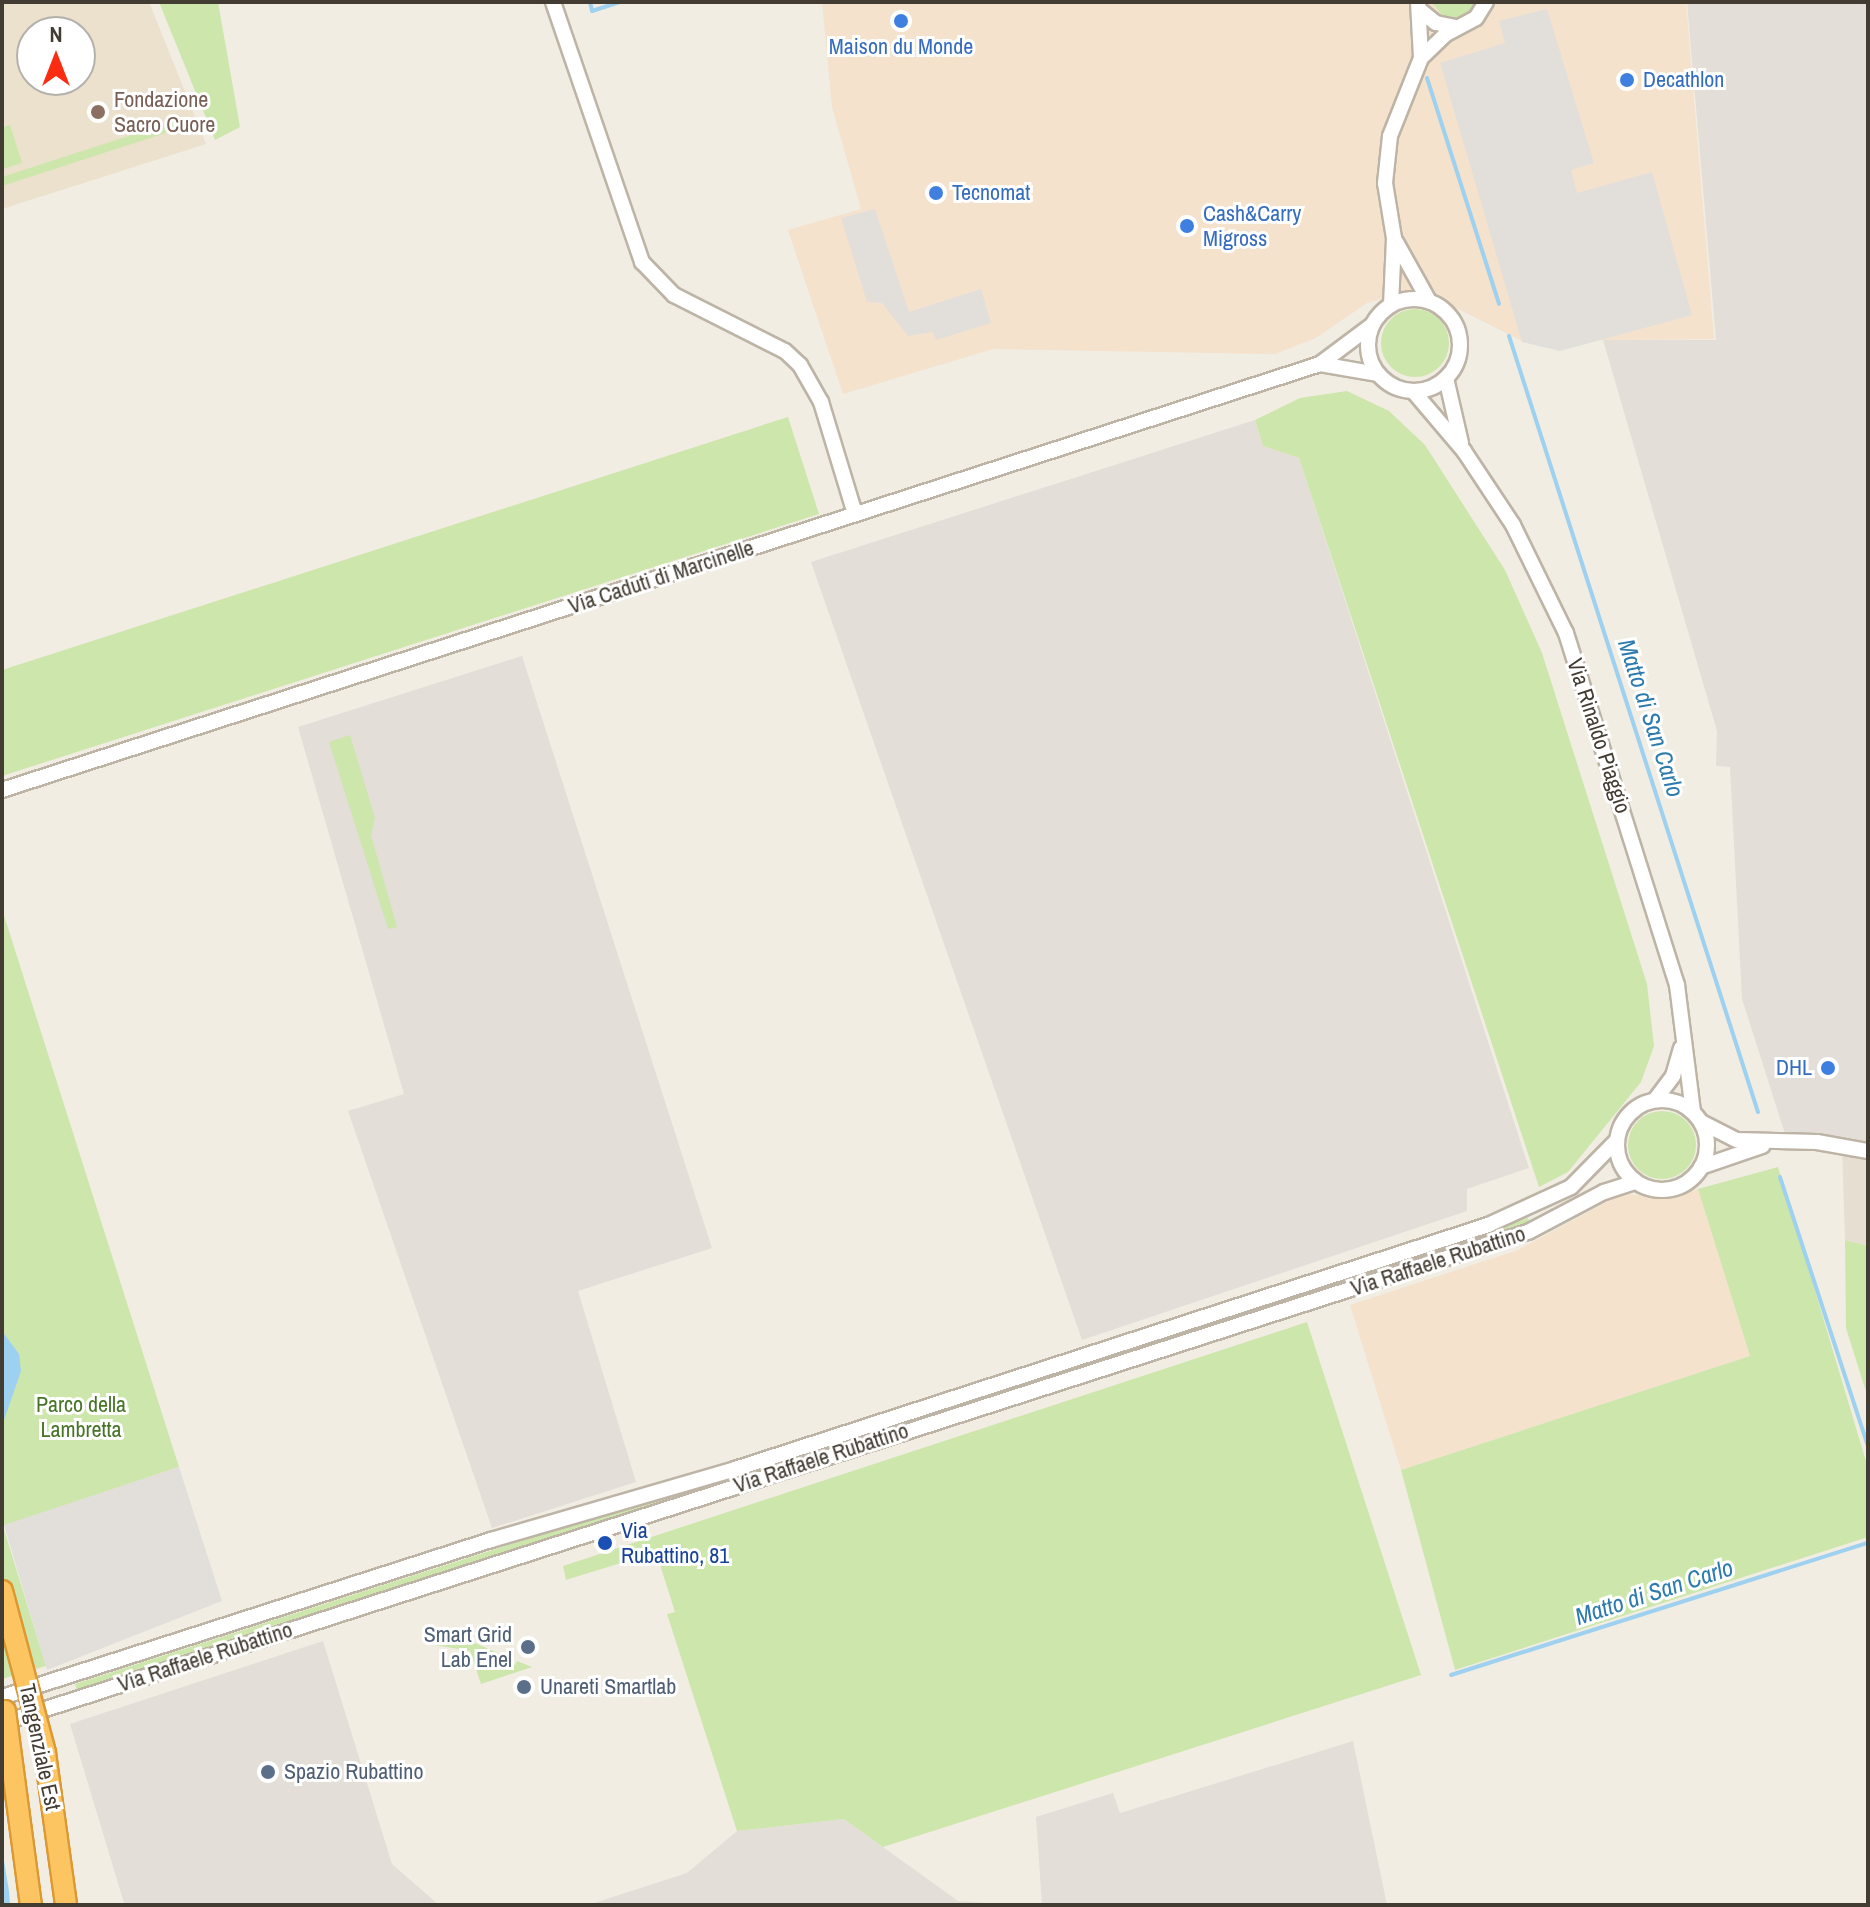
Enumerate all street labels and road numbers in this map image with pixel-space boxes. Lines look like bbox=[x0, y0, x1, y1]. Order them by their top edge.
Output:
street label: Via Caduti di Marcinelle bbox=[565, 535, 757, 619]
street label: Via Rinaldo Piaggio bbox=[1562, 655, 1636, 817]
street label: Via Raffaele Rubattino bbox=[1347, 1220, 1529, 1302]
street label: Via Raffaele Rubattino bbox=[730, 1417, 912, 1499]
street label: Via Raffaele Rubattino bbox=[114, 1616, 296, 1698]
street label: Tangenziale Est bbox=[14, 1681, 66, 1813]

